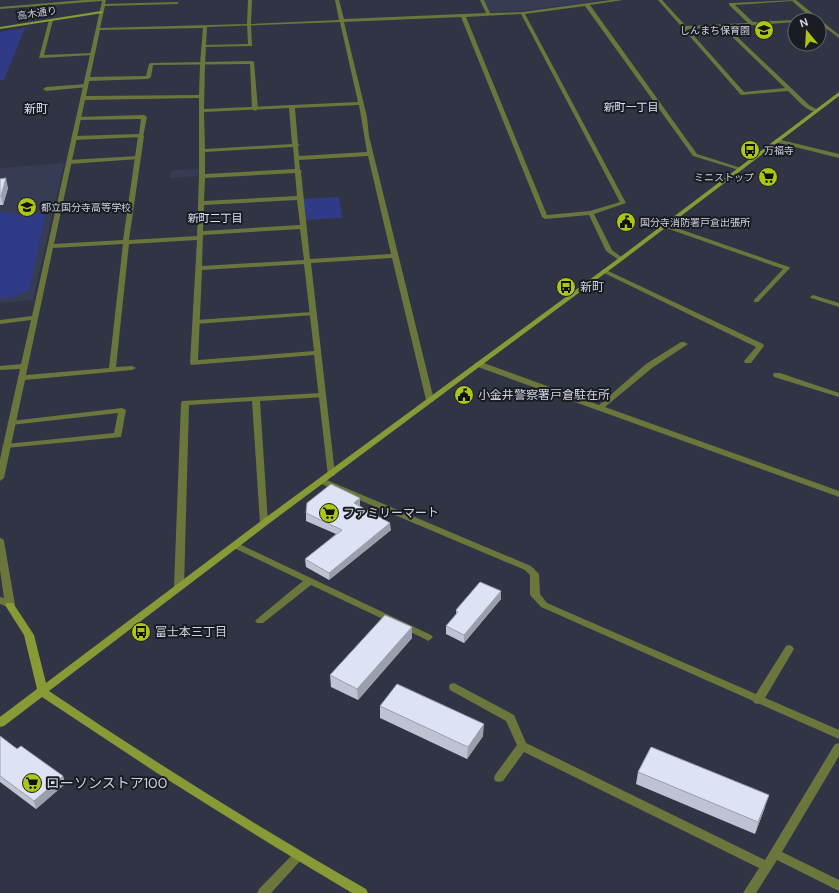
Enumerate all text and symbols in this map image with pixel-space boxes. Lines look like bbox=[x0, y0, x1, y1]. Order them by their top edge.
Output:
street label: 高木通り bbox=[16, 3, 58, 23]
north arrow bbox=[787, 12, 827, 52]
text: N bbox=[798, 15, 810, 30]
school or university icon: しんまち保育園 bbox=[753, 19, 775, 41]
place label: しんまち保育園 bbox=[680, 24, 750, 37]
district label: 新町一丁目 bbox=[604, 100, 659, 114]
district label: 新町 bbox=[24, 101, 48, 117]
bus stop icon: 万福寺 bbox=[739, 139, 761, 161]
place label: 万福寺 bbox=[764, 144, 794, 157]
supermarket icon: ミニストップ bbox=[757, 166, 779, 188]
place label: ミニストップ bbox=[694, 171, 754, 184]
school or university icon: 都立国分寺高等学校 bbox=[16, 196, 38, 218]
place label: 都立国分寺高等学校 bbox=[41, 201, 131, 214]
district label: 新町二丁目 bbox=[188, 211, 243, 225]
public building icon: 国分寺消防署戸倉出張所 bbox=[615, 211, 637, 233]
place label: 国分寺消防署戸倉出張所 bbox=[640, 216, 750, 229]
bus stop icon: 新町 bbox=[555, 276, 577, 298]
place label: 新町 bbox=[580, 279, 604, 295]
public building icon: 小金井警察署戸倉駐在所 bbox=[453, 384, 475, 406]
place label: 小金井警察署戸倉駐在所 bbox=[478, 387, 610, 403]
supermarket icon: ファミリーマート bbox=[318, 502, 340, 524]
place label: ファミリーマート bbox=[343, 505, 439, 521]
bus stop icon: 富士本三丁目 bbox=[130, 621, 152, 643]
place label: 富士本三丁目 bbox=[155, 624, 227, 640]
supermarket icon: ローソンストア100 bbox=[21, 772, 43, 794]
place label: ローソンストア100 bbox=[46, 774, 167, 792]

